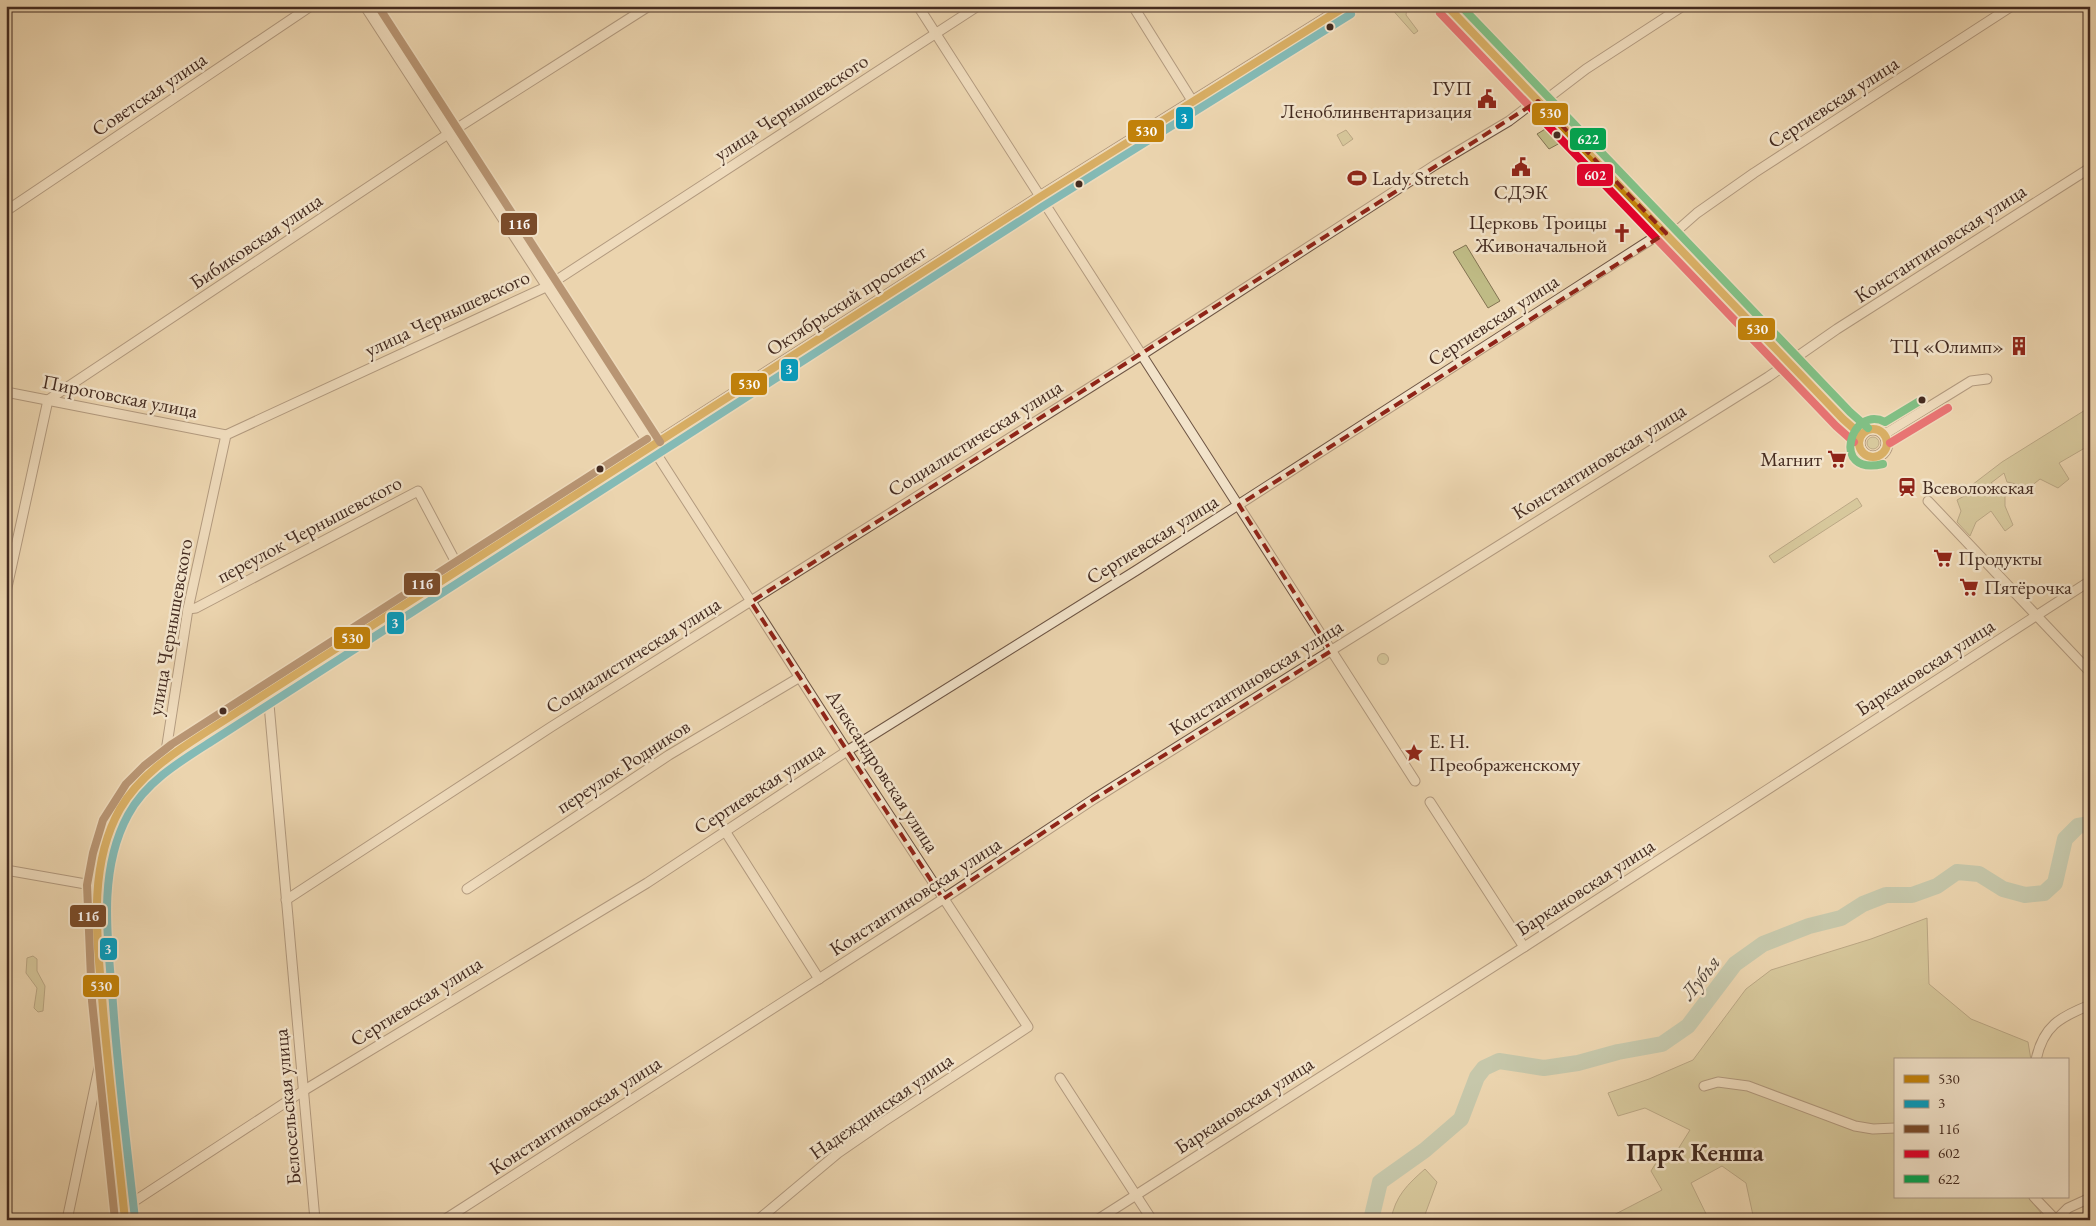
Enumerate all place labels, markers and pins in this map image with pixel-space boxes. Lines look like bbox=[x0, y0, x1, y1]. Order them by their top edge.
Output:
unlabelled marker bbox=[1325, 22, 1335, 32]
place label: ГУП Леноблинвентаризация bbox=[1281, 75, 1472, 124]
public building icon: ГУП Леноблинвентаризация bbox=[1476, 88, 1498, 110]
unlabelled marker bbox=[1552, 130, 1562, 140]
public building icon: СДЭК bbox=[1510, 156, 1532, 178]
place label: Lady Stretch bbox=[1372, 165, 1469, 191]
sports icon: Lady Stretch bbox=[1346, 167, 1368, 189]
unlabelled marker bbox=[1074, 179, 1084, 189]
place label: СДЭК bbox=[1494, 179, 1549, 205]
place label: Церковь Троицы Живоначальной bbox=[1469, 209, 1607, 258]
church icon: Церковь Троицы Живоначальной bbox=[1611, 222, 1633, 244]
place label: ТЦ «Олимп» bbox=[1890, 333, 2004, 359]
building icon: ТЦ «Олимп» bbox=[2008, 335, 2030, 357]
unlabelled marker bbox=[1917, 395, 1927, 405]
place label: Магнит bbox=[1760, 446, 1822, 472]
supermarket icon: Магнит bbox=[1826, 448, 1848, 470]
unlabelled marker bbox=[595, 464, 605, 474]
place label: Всеволожская bbox=[1922, 474, 2034, 500]
station icon: Всеволожская bbox=[1896, 476, 1918, 498]
place label: Продукты bbox=[1958, 545, 2042, 571]
supermarket icon: Продукты bbox=[1932, 547, 1954, 569]
place label: Пятёрочка bbox=[1984, 574, 2072, 600]
supermarket icon: Пятёрочка bbox=[1958, 576, 1980, 598]
unlabelled marker bbox=[218, 706, 228, 716]
place label: Е. Н. Преображенскому bbox=[1429, 728, 1581, 777]
place icon: Е. Н. Преображенскому bbox=[1403, 742, 1425, 764]

